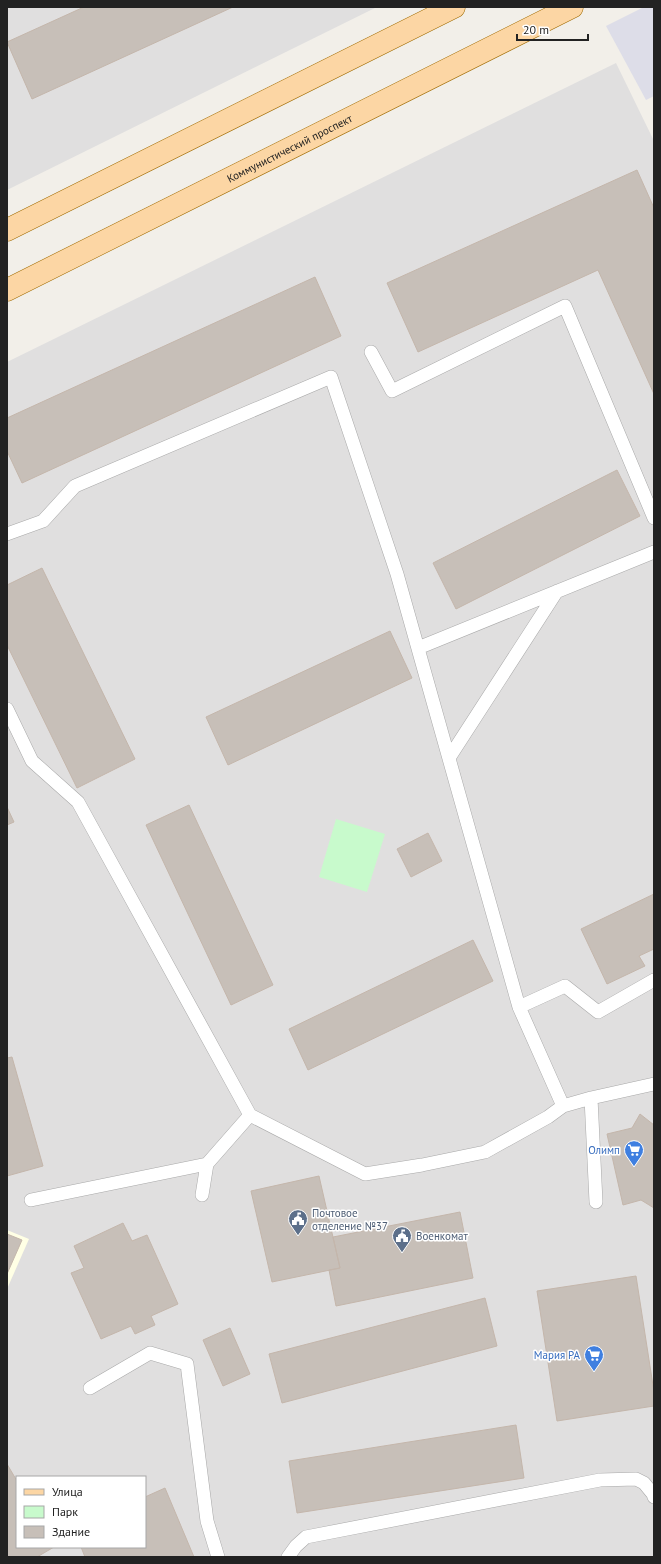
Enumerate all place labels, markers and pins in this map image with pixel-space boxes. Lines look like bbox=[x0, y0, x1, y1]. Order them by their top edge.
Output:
supermarket icon: Олимп bbox=[623, 1139, 645, 1167]
place label: Олимп bbox=[588, 1143, 620, 1157]
place label: Почтовое отделение №37 bbox=[312, 1206, 388, 1233]
public building icon: Почтовое отделение №37 bbox=[287, 1208, 309, 1236]
public building icon: Военкомат bbox=[391, 1225, 413, 1253]
place label: Военкомат bbox=[416, 1229, 468, 1243]
supermarket icon: Мария РА bbox=[583, 1344, 605, 1372]
place label: Мария РА bbox=[534, 1348, 581, 1362]

